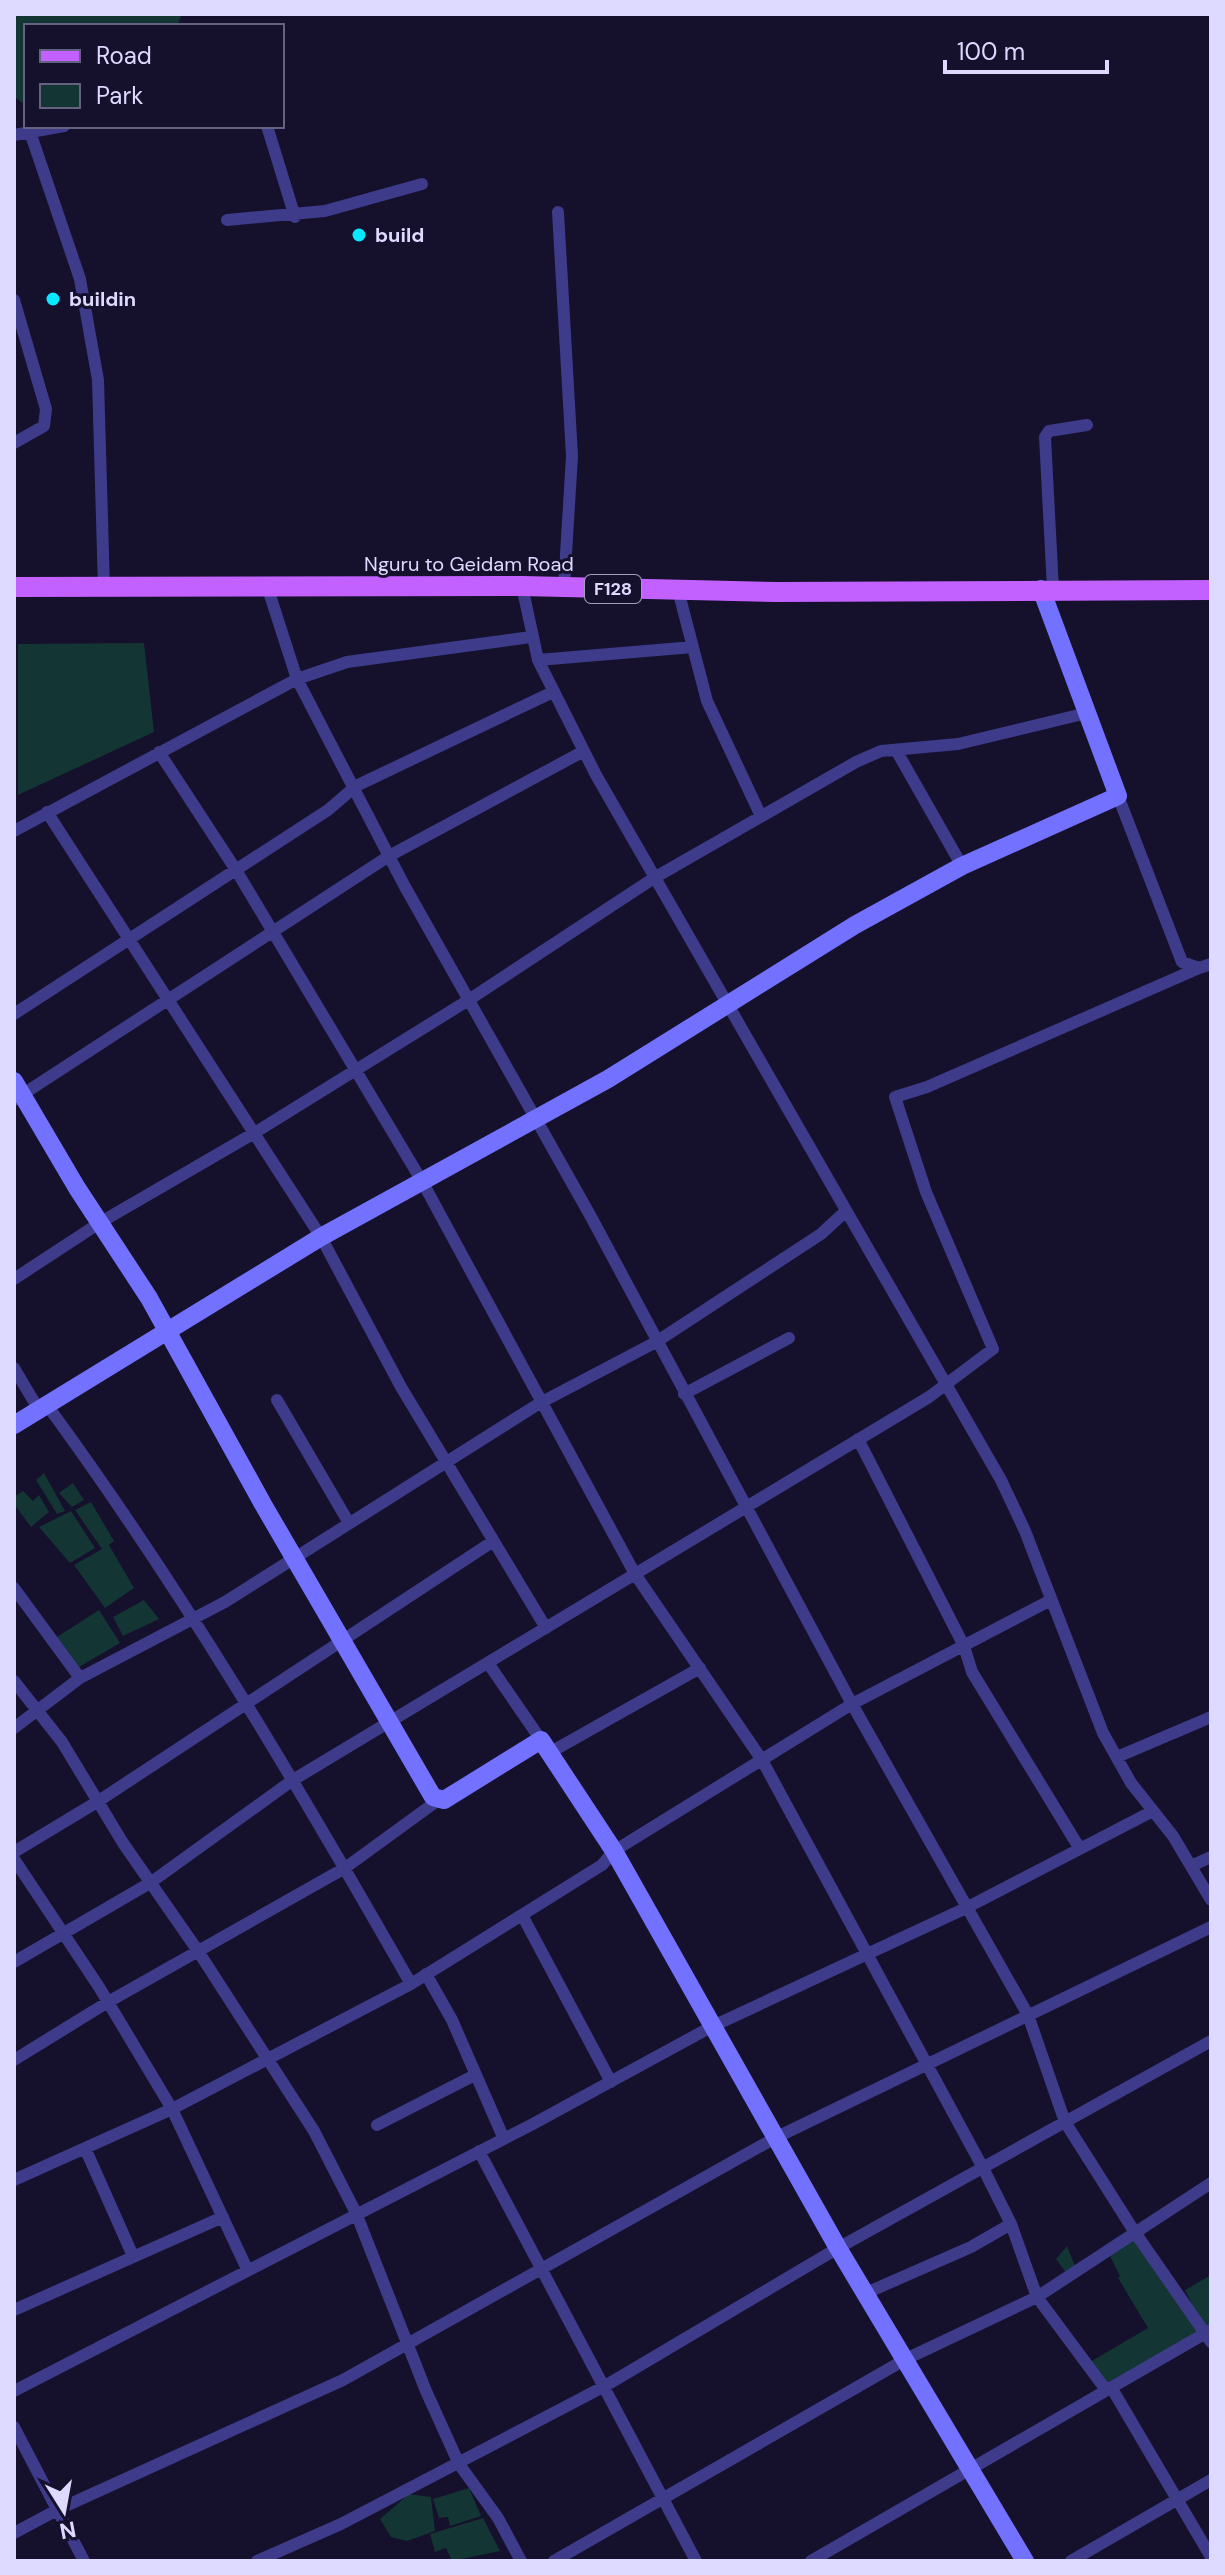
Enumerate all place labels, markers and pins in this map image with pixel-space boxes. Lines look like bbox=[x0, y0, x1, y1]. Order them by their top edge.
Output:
place label: build bbox=[375, 222, 424, 248]
marker: build bbox=[350, 226, 368, 244]
place label: buildin bbox=[69, 286, 136, 312]
marker: buildin bbox=[44, 290, 62, 308]

